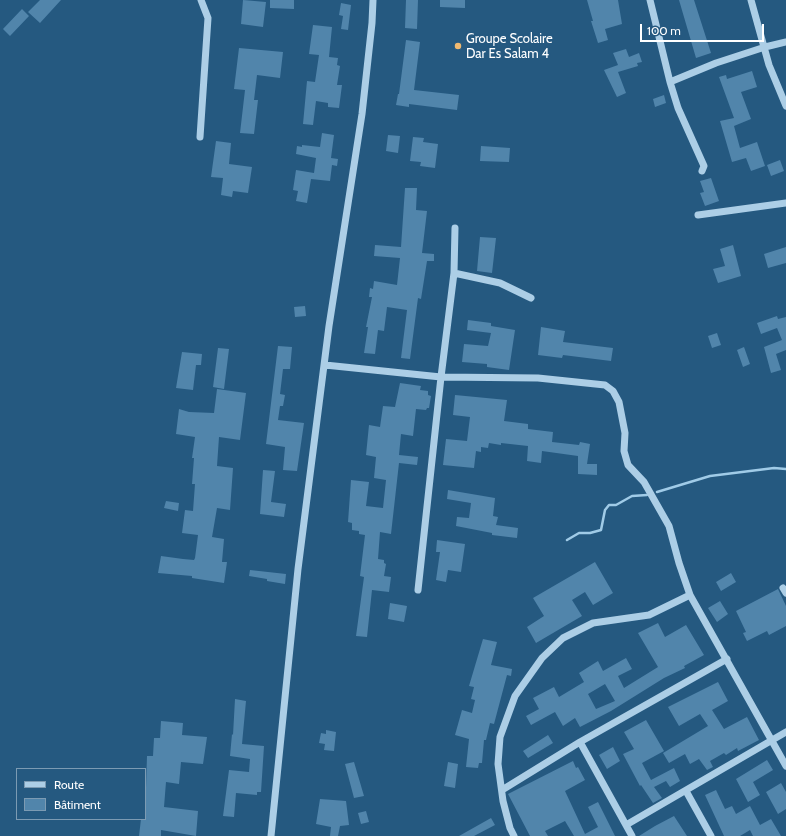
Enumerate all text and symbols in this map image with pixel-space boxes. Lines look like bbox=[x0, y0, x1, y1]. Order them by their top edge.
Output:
scale bar bbox=[642, 16, 766, 42]
text: 100 m bbox=[647, 23, 681, 38]
place label: Groupe Scolaire Dar Es Salam 4 bbox=[466, 31, 553, 62]
marker: Groupe Scolaire Dar Es Salam 4 bbox=[453, 41, 463, 51]
legend bbox=[16, 768, 146, 820]
text: Route bbox=[54, 777, 84, 792]
text: Bâtiment bbox=[54, 797, 101, 812]

